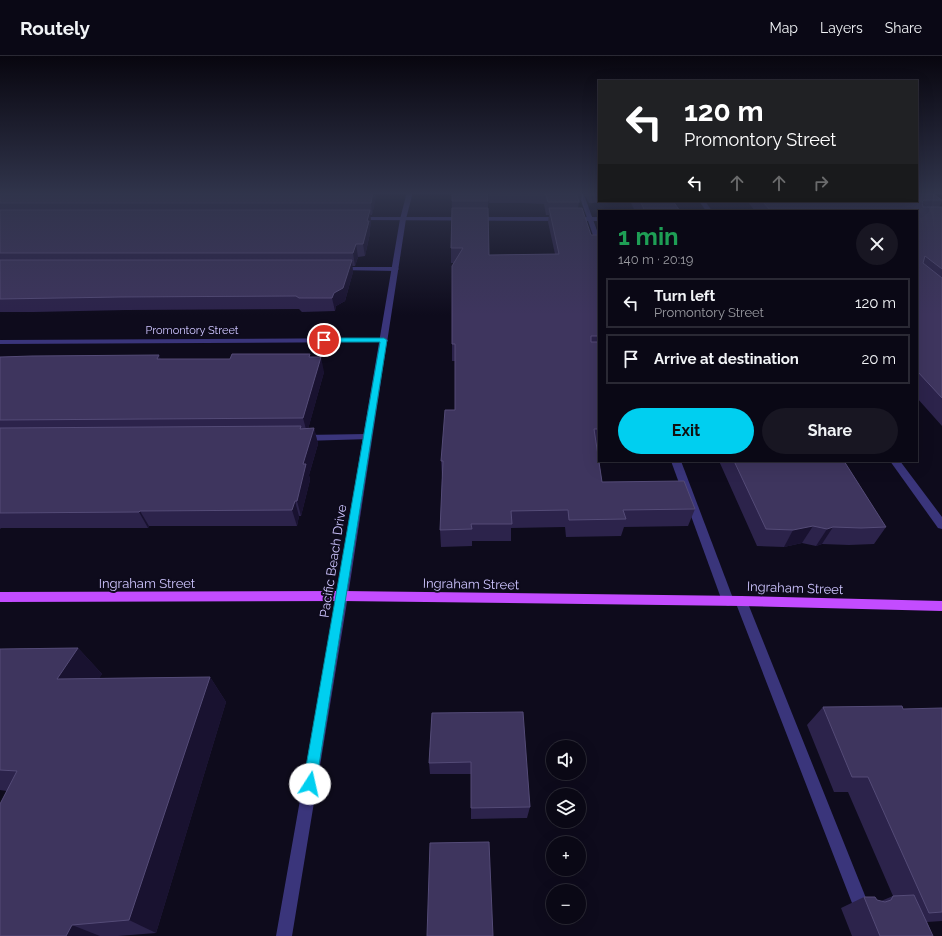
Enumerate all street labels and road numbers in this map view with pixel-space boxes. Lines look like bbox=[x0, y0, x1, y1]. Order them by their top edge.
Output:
street label: Promontory Street bbox=[145, 324, 239, 337]
street label: Pacific Beach Drive bbox=[317, 503, 349, 619]
street label: Ingraham Street bbox=[99, 576, 196, 591]
street label: Ingraham Street bbox=[423, 576, 520, 592]
street label: Ingraham Street bbox=[747, 579, 844, 597]

